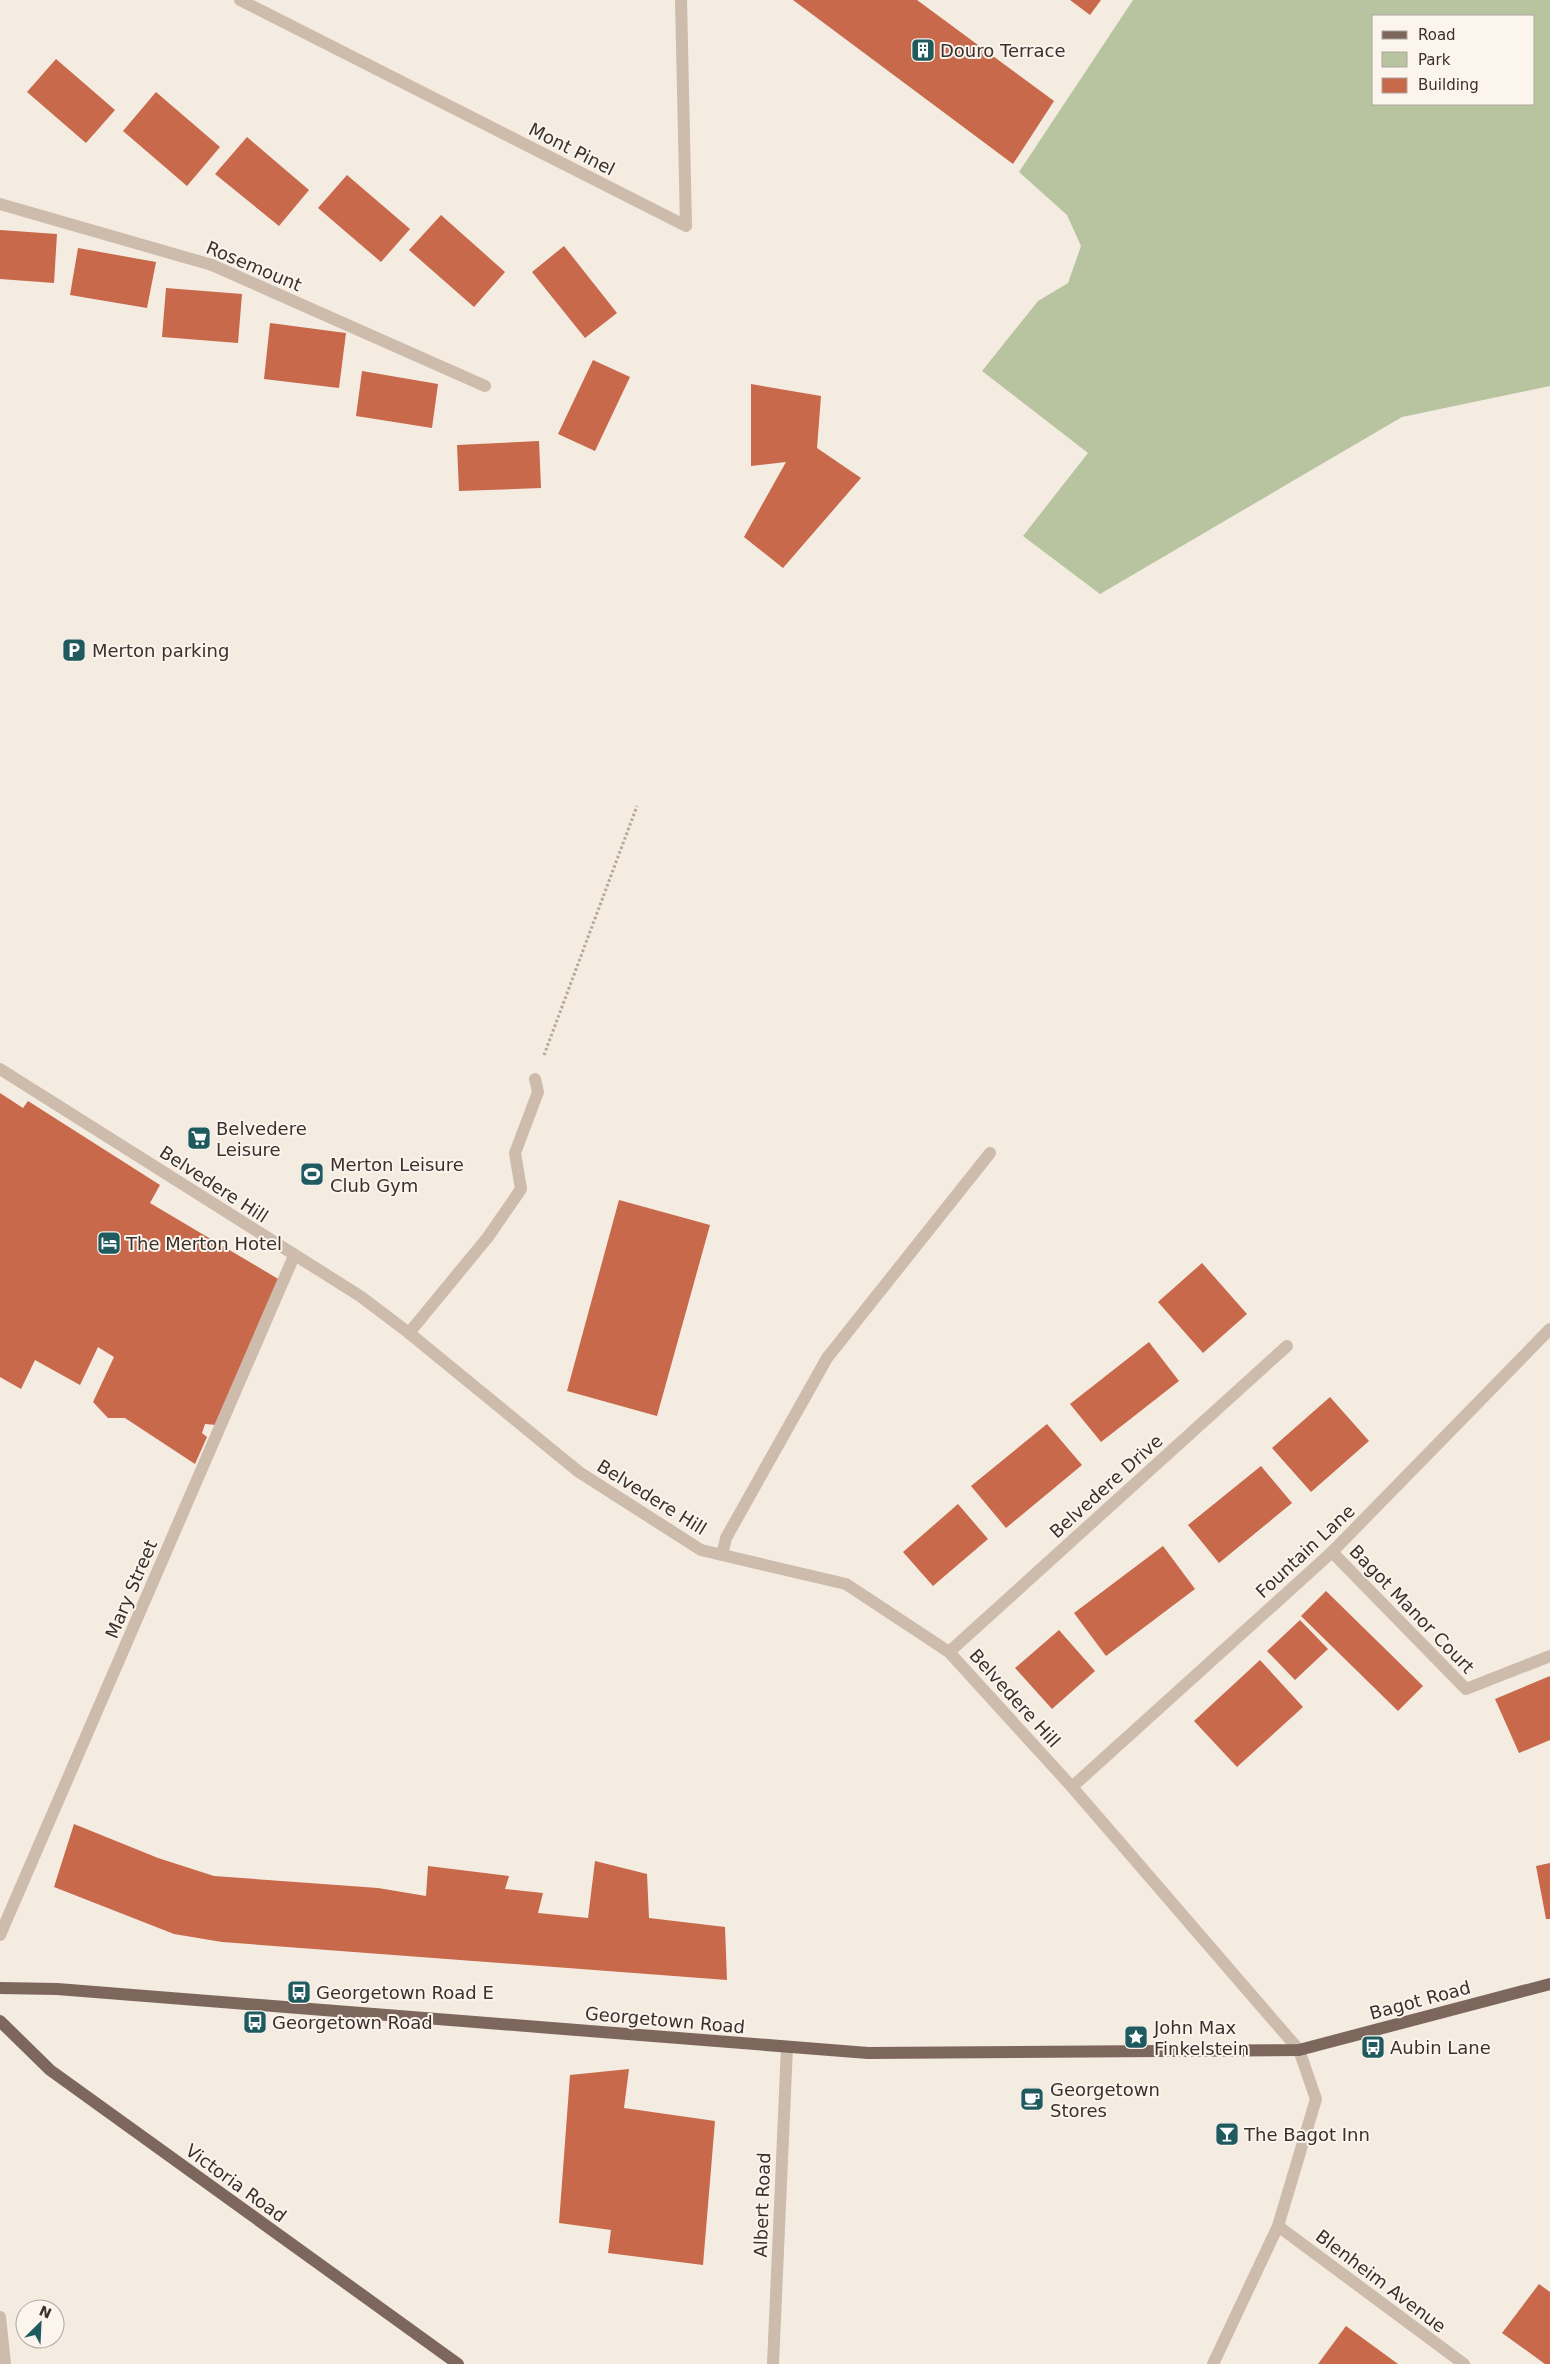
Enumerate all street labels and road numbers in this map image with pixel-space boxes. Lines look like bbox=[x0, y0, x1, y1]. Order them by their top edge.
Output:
street label: Mont Pinel bbox=[525, 118, 619, 180]
street label: Rosemount bbox=[203, 236, 305, 296]
street label: Belvedere Hill bbox=[156, 1141, 272, 1227]
street label: Belvedere Drive bbox=[1045, 1430, 1167, 1542]
street label: Belvedere Hill bbox=[593, 1455, 711, 1539]
street label: Fountain Lane bbox=[1251, 1500, 1359, 1602]
street label: Mary Street bbox=[101, 1537, 161, 1641]
street label: Bagot Manor Court bbox=[1345, 1541, 1479, 1677]
street label: Belvedere Hill bbox=[965, 1645, 1065, 1751]
street label: Bagot Road bbox=[1367, 1976, 1473, 2024]
street label: Georgetown Road bbox=[584, 2003, 746, 2037]
street label: Victoria Road bbox=[182, 2139, 290, 2227]
street label: Albert Road bbox=[750, 2152, 774, 2258]
street label: Blenheim Avenue bbox=[1312, 2225, 1450, 2337]

